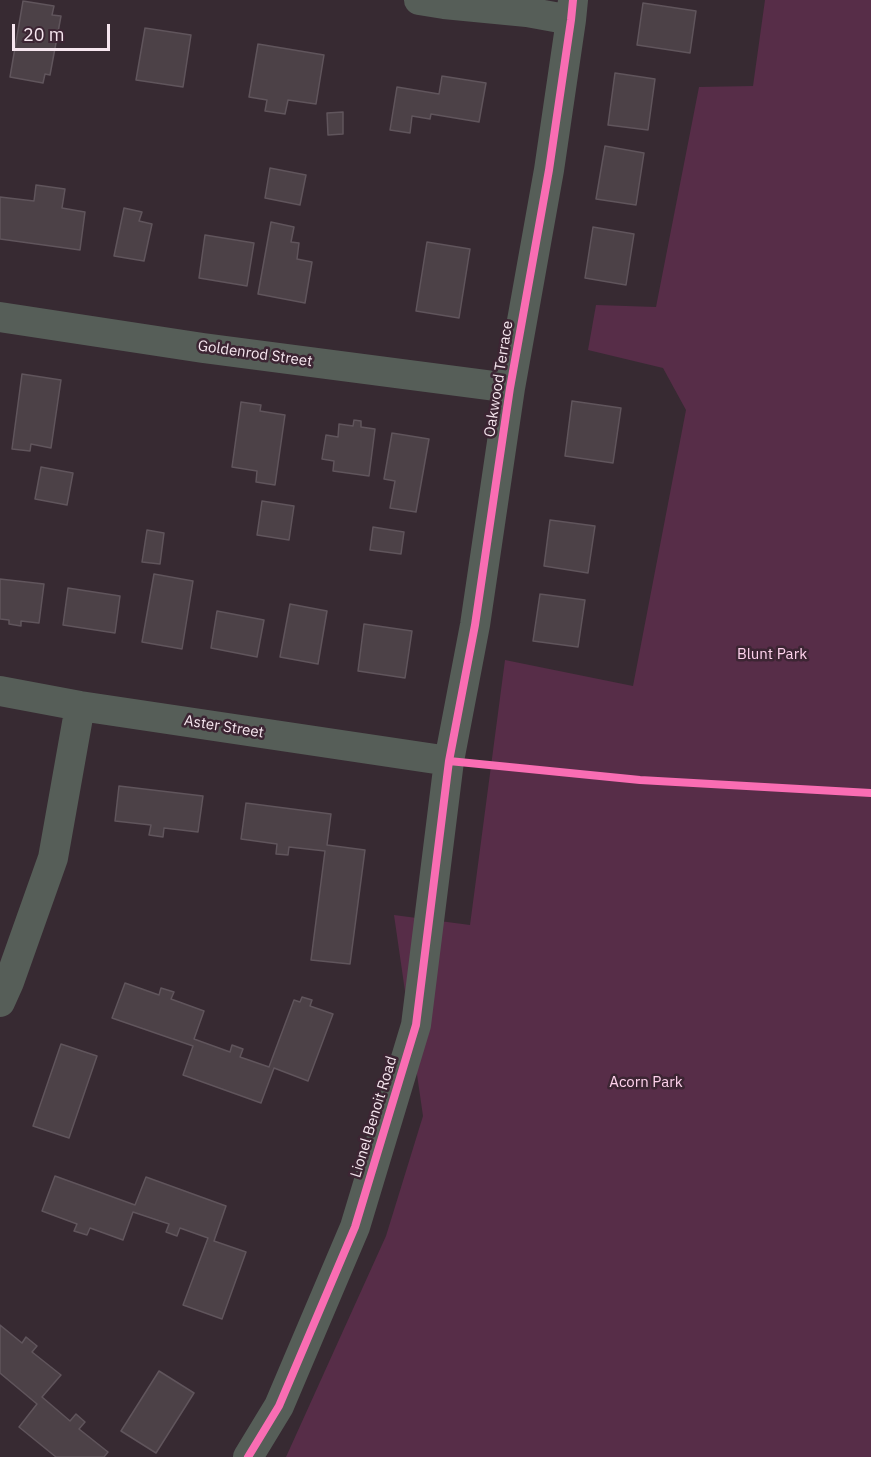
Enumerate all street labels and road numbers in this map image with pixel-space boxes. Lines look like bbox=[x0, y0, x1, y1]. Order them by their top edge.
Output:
street label: Oakwood Terrace bbox=[481, 320, 517, 438]
street label: Goldenrod Street bbox=[197, 337, 313, 371]
street label: Aster Street bbox=[183, 712, 265, 742]
street label: Lionel Benoit Road bbox=[347, 1054, 401, 1180]

